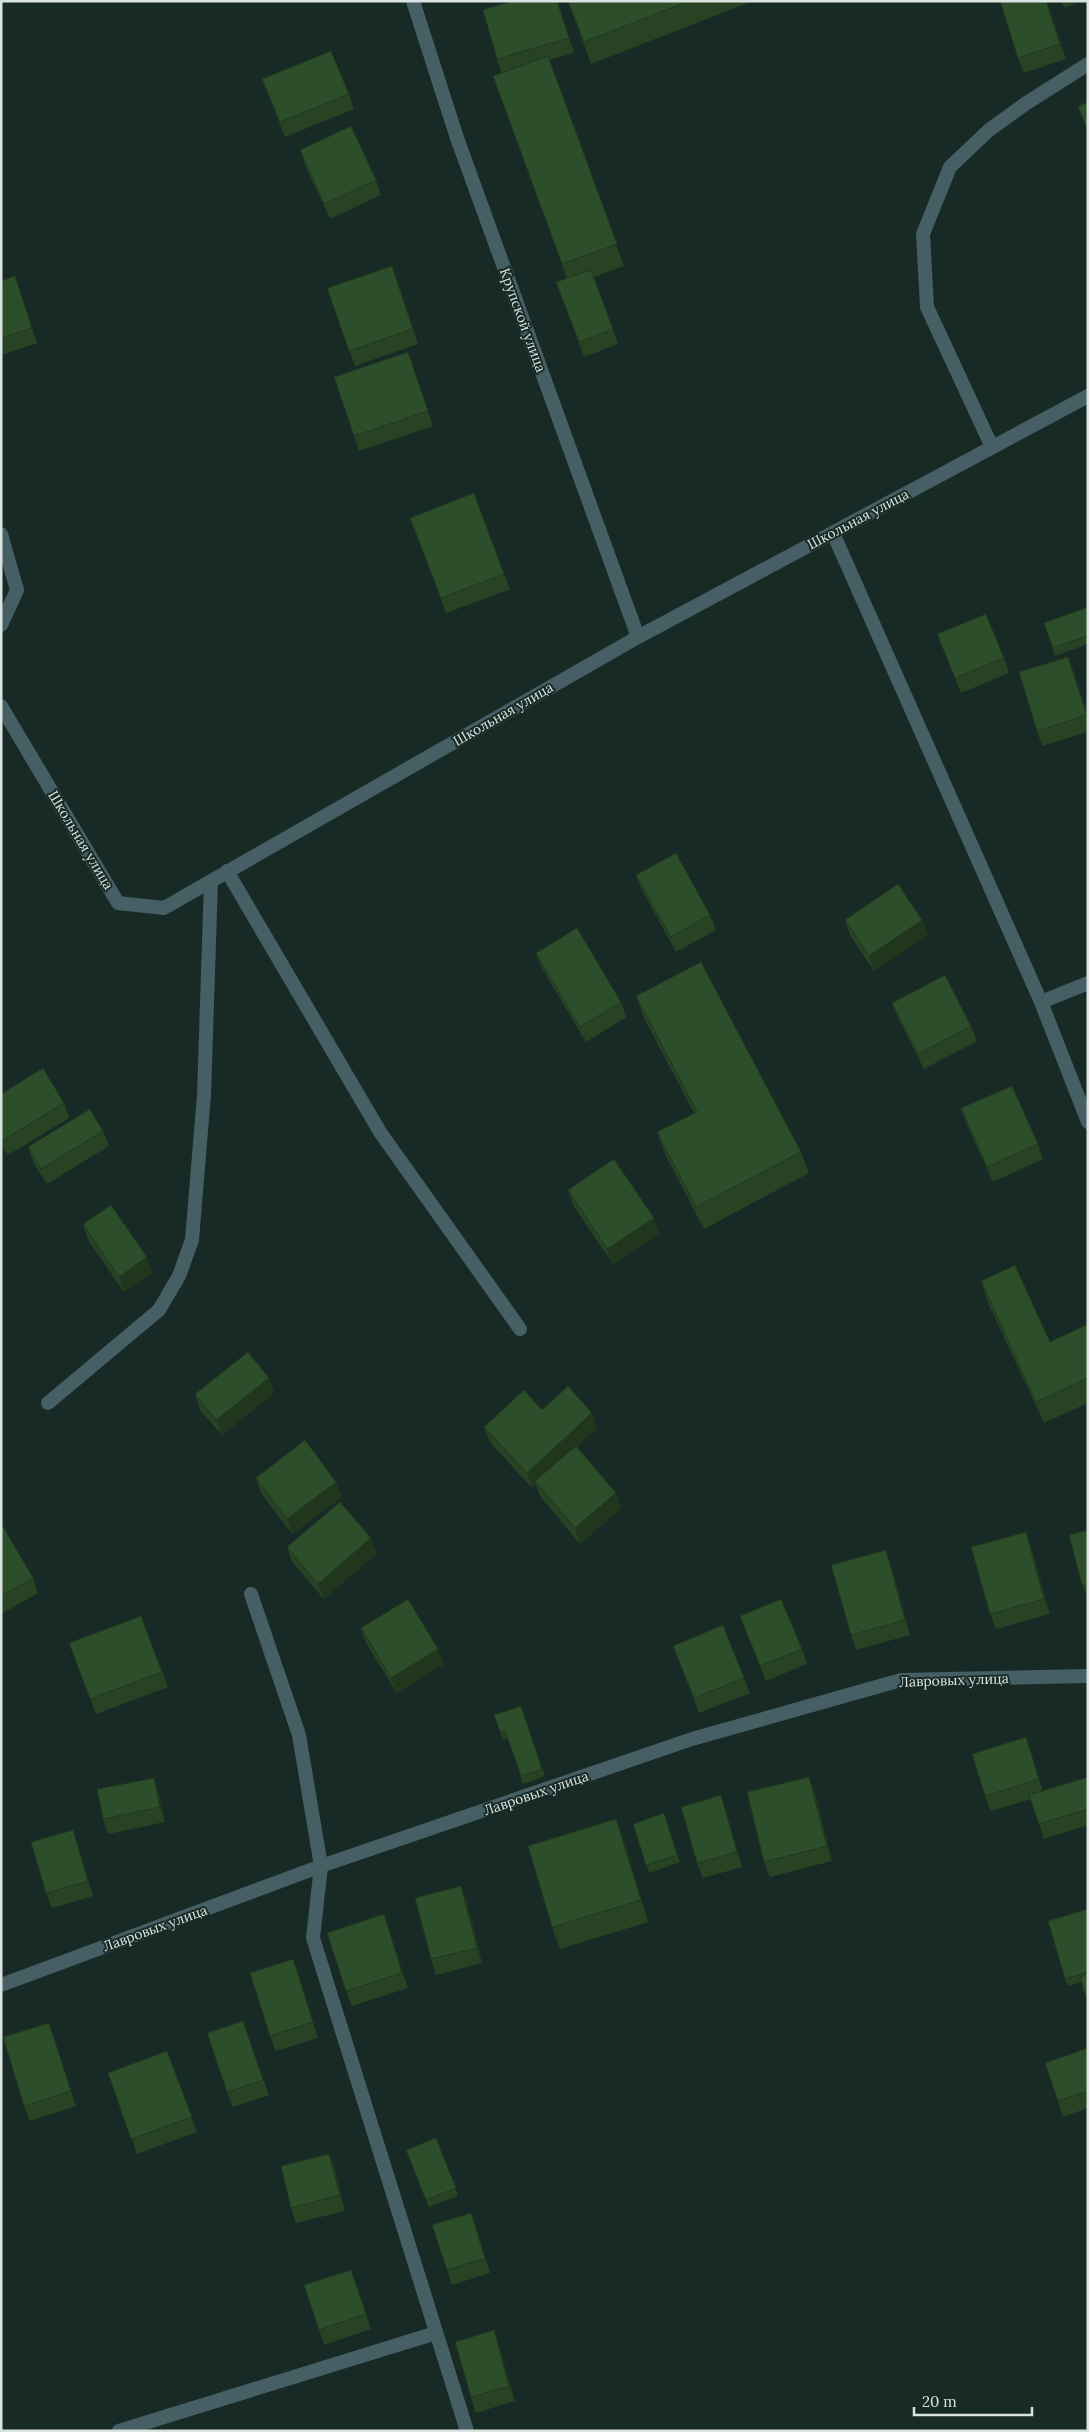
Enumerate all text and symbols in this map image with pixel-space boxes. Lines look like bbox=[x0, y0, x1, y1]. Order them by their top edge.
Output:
street label: Крупской улица bbox=[496, 265, 550, 375]
street label: Школьная улица bbox=[804, 485, 912, 553]
street label: Школьная улица bbox=[450, 678, 556, 750]
street label: Школьная улица bbox=[44, 787, 118, 893]
street label: Лавровых улица bbox=[899, 1669, 1009, 1691]
street label: Лавровых улица bbox=[481, 1767, 591, 1819]
street label: Лавровых улица bbox=[100, 1901, 210, 1955]
scale bar bbox=[914, 2384, 1032, 2416]
text: 20 m bbox=[922, 2392, 957, 2411]

